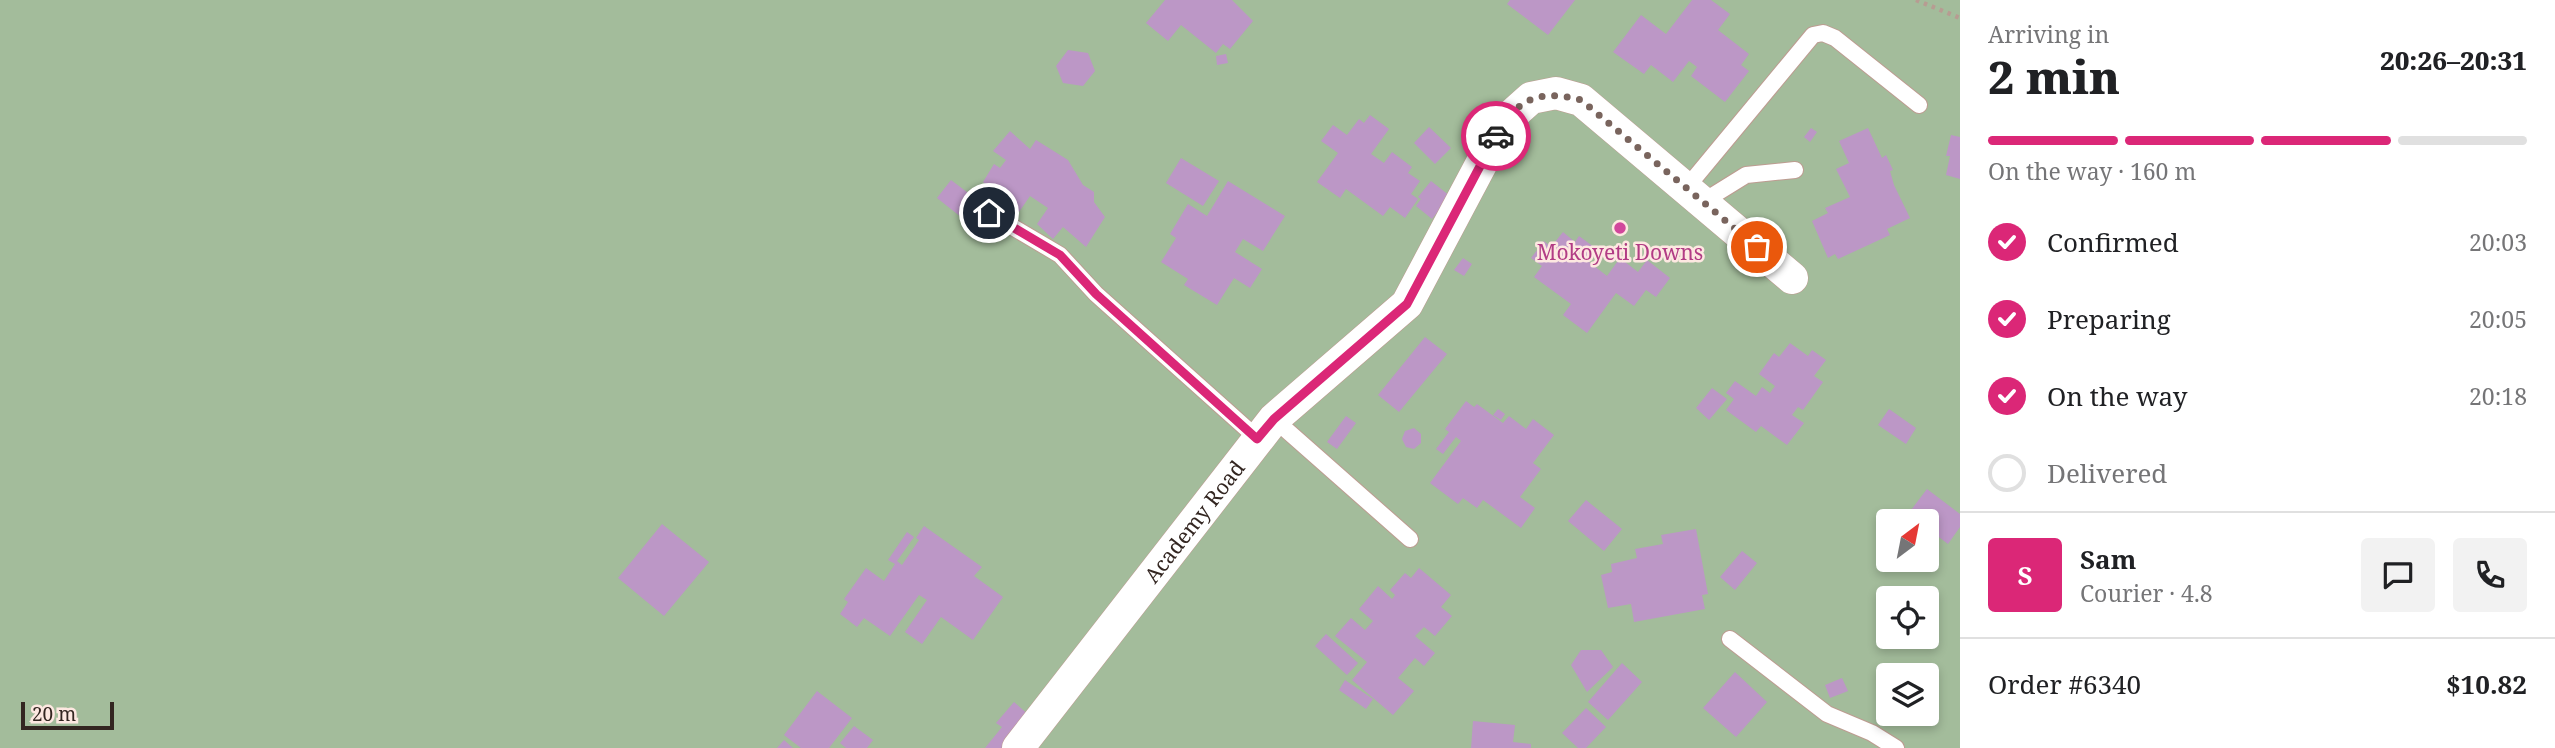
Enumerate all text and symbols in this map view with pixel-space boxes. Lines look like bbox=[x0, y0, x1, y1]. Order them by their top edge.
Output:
text: Arriving in bbox=[1988, 18, 2109, 50]
text: 20:26–20:31 bbox=[2380, 42, 2527, 78]
text: 2 min bbox=[1988, 45, 2120, 107]
courier bbox=[1461, 101, 1531, 171]
icon: car bbox=[1477, 117, 1515, 155]
text: On the way · 160 m bbox=[1988, 155, 2196, 187]
pin bbox=[959, 183, 1019, 243]
icon: home bbox=[970, 194, 1008, 232]
pin bbox=[1727, 217, 1787, 277]
marker: Mokoyeti Downs bbox=[1612, 220, 1628, 236]
icon: check bbox=[1988, 223, 2026, 261]
text: Confirmed bbox=[2047, 224, 2179, 260]
text: 20:03 bbox=[2469, 226, 2527, 258]
icon: bag bbox=[1738, 228, 1776, 266]
place label: Mokoyeti Downs bbox=[1537, 238, 1703, 266]
icon: check bbox=[1988, 300, 2026, 338]
text: Preparing bbox=[2047, 301, 2171, 337]
text: 20:05 bbox=[2469, 303, 2527, 335]
icon: check bbox=[1988, 377, 2026, 415]
text: On the way bbox=[2047, 378, 2187, 414]
text: 20:18 bbox=[2469, 380, 2527, 412]
street label: Academy Road bbox=[1138, 454, 1251, 589]
text: Delivered bbox=[2047, 455, 2167, 491]
north arrow bbox=[1876, 509, 1939, 572]
map controls bbox=[1876, 509, 1939, 726]
button: chat bbox=[2361, 538, 2435, 612]
button: phone bbox=[2453, 538, 2527, 612]
text: Sam bbox=[2080, 541, 2136, 577]
text: S bbox=[2017, 557, 2033, 593]
text: Courier · 4.8 bbox=[2080, 577, 2213, 609]
button: locate bbox=[1876, 586, 1939, 649]
button: layers bbox=[1876, 663, 1939, 726]
text: Order #6340 bbox=[1988, 666, 2141, 702]
text: $10.82 bbox=[2446, 666, 2527, 702]
scale bar bbox=[21, 699, 114, 731]
text: 20 m bbox=[32, 701, 76, 727]

